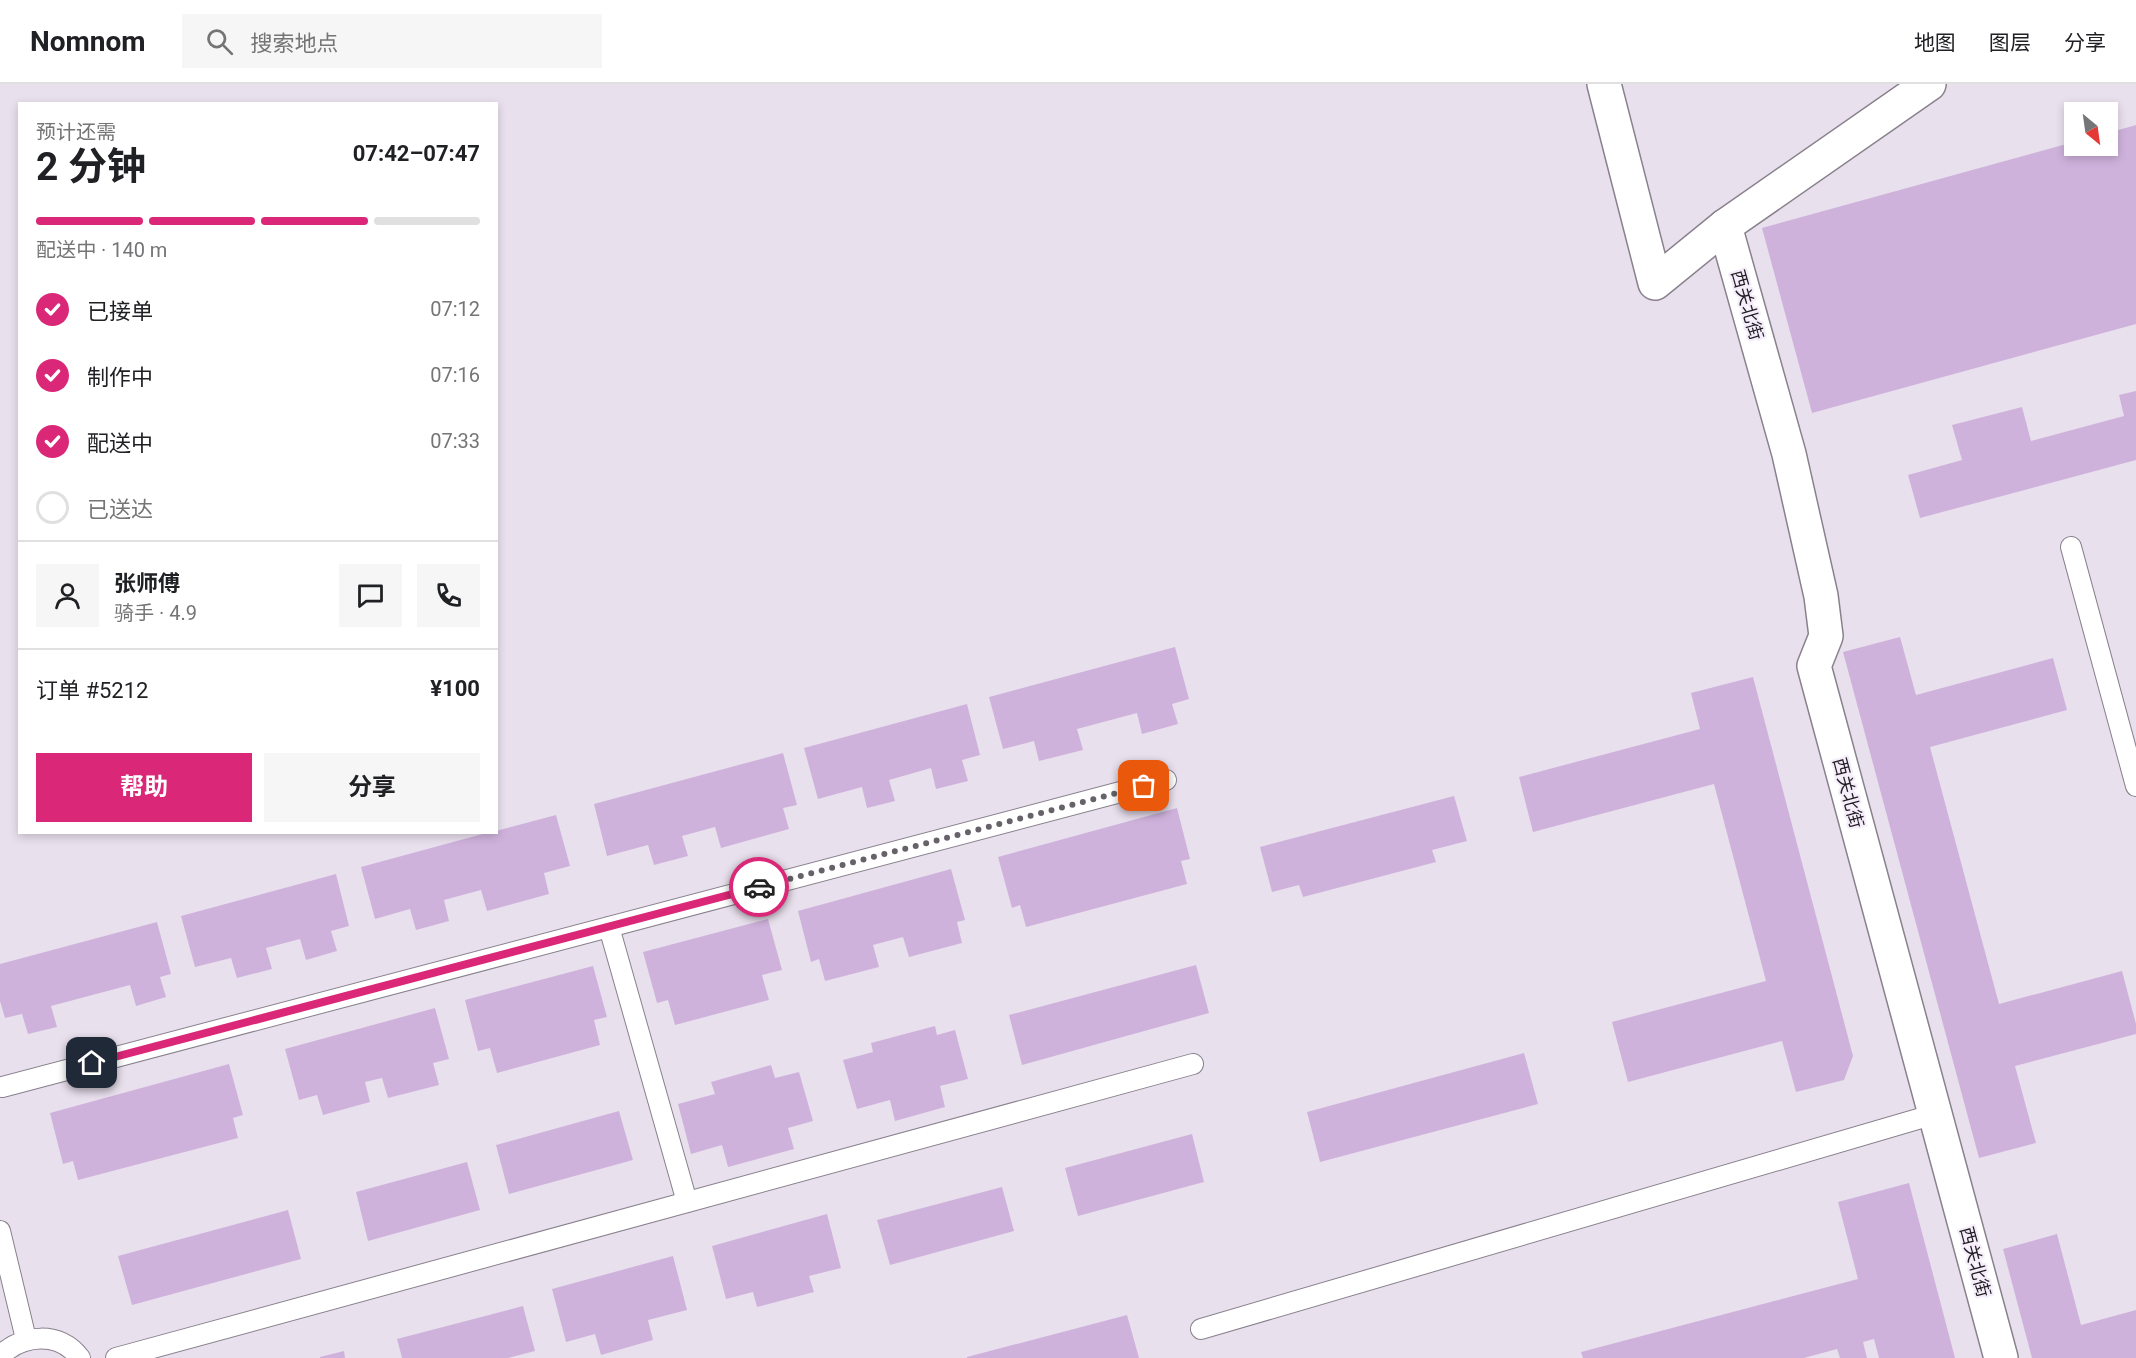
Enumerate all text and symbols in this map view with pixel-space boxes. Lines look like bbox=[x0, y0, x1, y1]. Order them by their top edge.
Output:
search box bbox=[182, 14, 602, 68]
text: Nomnom bbox=[30, 25, 146, 58]
icon: search bbox=[203, 25, 236, 58]
text: 搜索地点 bbox=[251, 31, 339, 56]
text: 地图 bbox=[1914, 31, 1956, 55]
text: 图层 bbox=[1989, 31, 2031, 55]
text: 分享 bbox=[2064, 31, 2106, 55]
north arrow bbox=[2064, 102, 2118, 156]
map controls bbox=[2064, 102, 2118, 156]
text: 预计还需 bbox=[36, 120, 116, 144]
text: 07:42–07:47 bbox=[353, 141, 480, 166]
text: 2 分钟 bbox=[36, 144, 146, 190]
text: 配送中 · 140 m bbox=[36, 238, 167, 262]
street label: 西关北街 bbox=[1727, 267, 1767, 342]
icon: check bbox=[36, 293, 69, 326]
text: 07:12 bbox=[430, 297, 480, 321]
text: 已接单 bbox=[87, 299, 153, 324]
icon: check bbox=[36, 359, 69, 392]
text: 07:16 bbox=[430, 363, 480, 387]
text: 制作中 bbox=[87, 365, 153, 390]
icon: check bbox=[36, 425, 69, 458]
text: 07:33 bbox=[430, 429, 480, 453]
text: 配送中 bbox=[87, 431, 153, 456]
text: 已送达 bbox=[87, 497, 153, 522]
button: person bbox=[36, 564, 99, 627]
button: chat bbox=[339, 564, 402, 627]
button: phone bbox=[417, 564, 480, 627]
text: 张师傅 bbox=[114, 571, 180, 596]
text: 骑手 · 4.9 bbox=[114, 601, 197, 625]
text: ¥100 bbox=[430, 676, 480, 701]
text: 订单 #5212 bbox=[36, 678, 148, 703]
button: 帮助 bbox=[36, 753, 252, 822]
button: 分享 bbox=[264, 753, 480, 822]
street label: 西关北街 bbox=[1829, 755, 1868, 830]
pin bbox=[1118, 760, 1169, 811]
icon: bag bbox=[1127, 769, 1160, 802]
courier bbox=[729, 857, 789, 917]
icon: car bbox=[743, 871, 776, 904]
pin bbox=[66, 1037, 117, 1088]
icon: home bbox=[75, 1046, 108, 1079]
street label: 西关北街 bbox=[1956, 1224, 1995, 1299]

